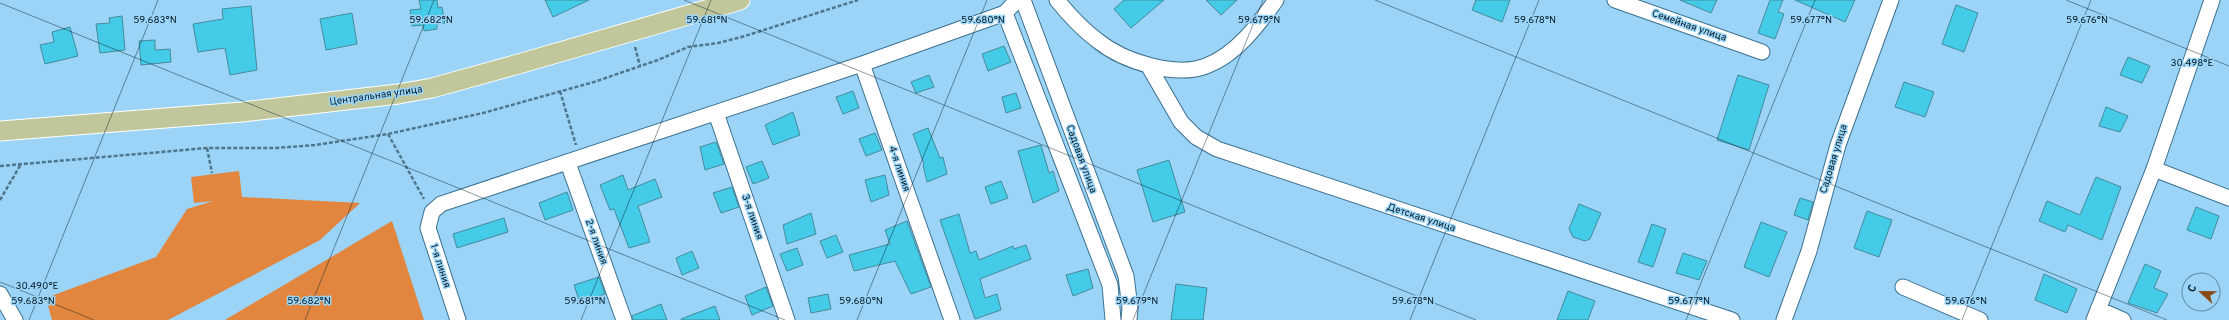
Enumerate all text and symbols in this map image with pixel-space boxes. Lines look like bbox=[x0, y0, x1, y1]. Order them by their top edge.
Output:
street label: Семейная улица bbox=[1650, 7, 1728, 45]
text: 59.683°N bbox=[133, 14, 177, 27]
text: 59.682°N bbox=[409, 14, 453, 27]
text: 59.681°N bbox=[686, 14, 728, 27]
text: 59.680°N bbox=[961, 14, 1005, 27]
text: 59.679°N bbox=[1238, 14, 1280, 27]
text: 59.678°N bbox=[1514, 14, 1556, 27]
text: 59.677°N bbox=[1790, 14, 1832, 27]
text: 59.676°N bbox=[2066, 14, 2108, 27]
text: 30.498°E bbox=[2171, 57, 2213, 70]
street label: Центральная улица bbox=[329, 83, 423, 109]
street label: Садовая улица bbox=[1063, 123, 1099, 195]
street label: Садовая улица bbox=[1817, 123, 1851, 195]
street label: 4-я линия bbox=[885, 144, 913, 194]
street label: 3-я линия bbox=[738, 193, 766, 241]
street label: Детская улица bbox=[1385, 201, 1457, 235]
street label: 2-я линия bbox=[582, 218, 610, 266]
street label: 1-я линия bbox=[427, 242, 453, 290]
north arrow bbox=[2181, 272, 2221, 312]
text: 30.490°E bbox=[15, 280, 59, 293]
text: С bbox=[2185, 283, 2200, 295]
text: 59.683°N bbox=[11, 295, 55, 308]
text: 59.682°N bbox=[287, 295, 331, 308]
text: 59.681°N bbox=[564, 295, 606, 308]
text: 59.680°N bbox=[839, 295, 883, 308]
text: 59.679°N bbox=[1116, 295, 1158, 308]
text: 59.678°N bbox=[1392, 295, 1434, 308]
text: 59.677°N bbox=[1668, 295, 1710, 308]
text: 59.676°N bbox=[1945, 295, 1987, 308]

